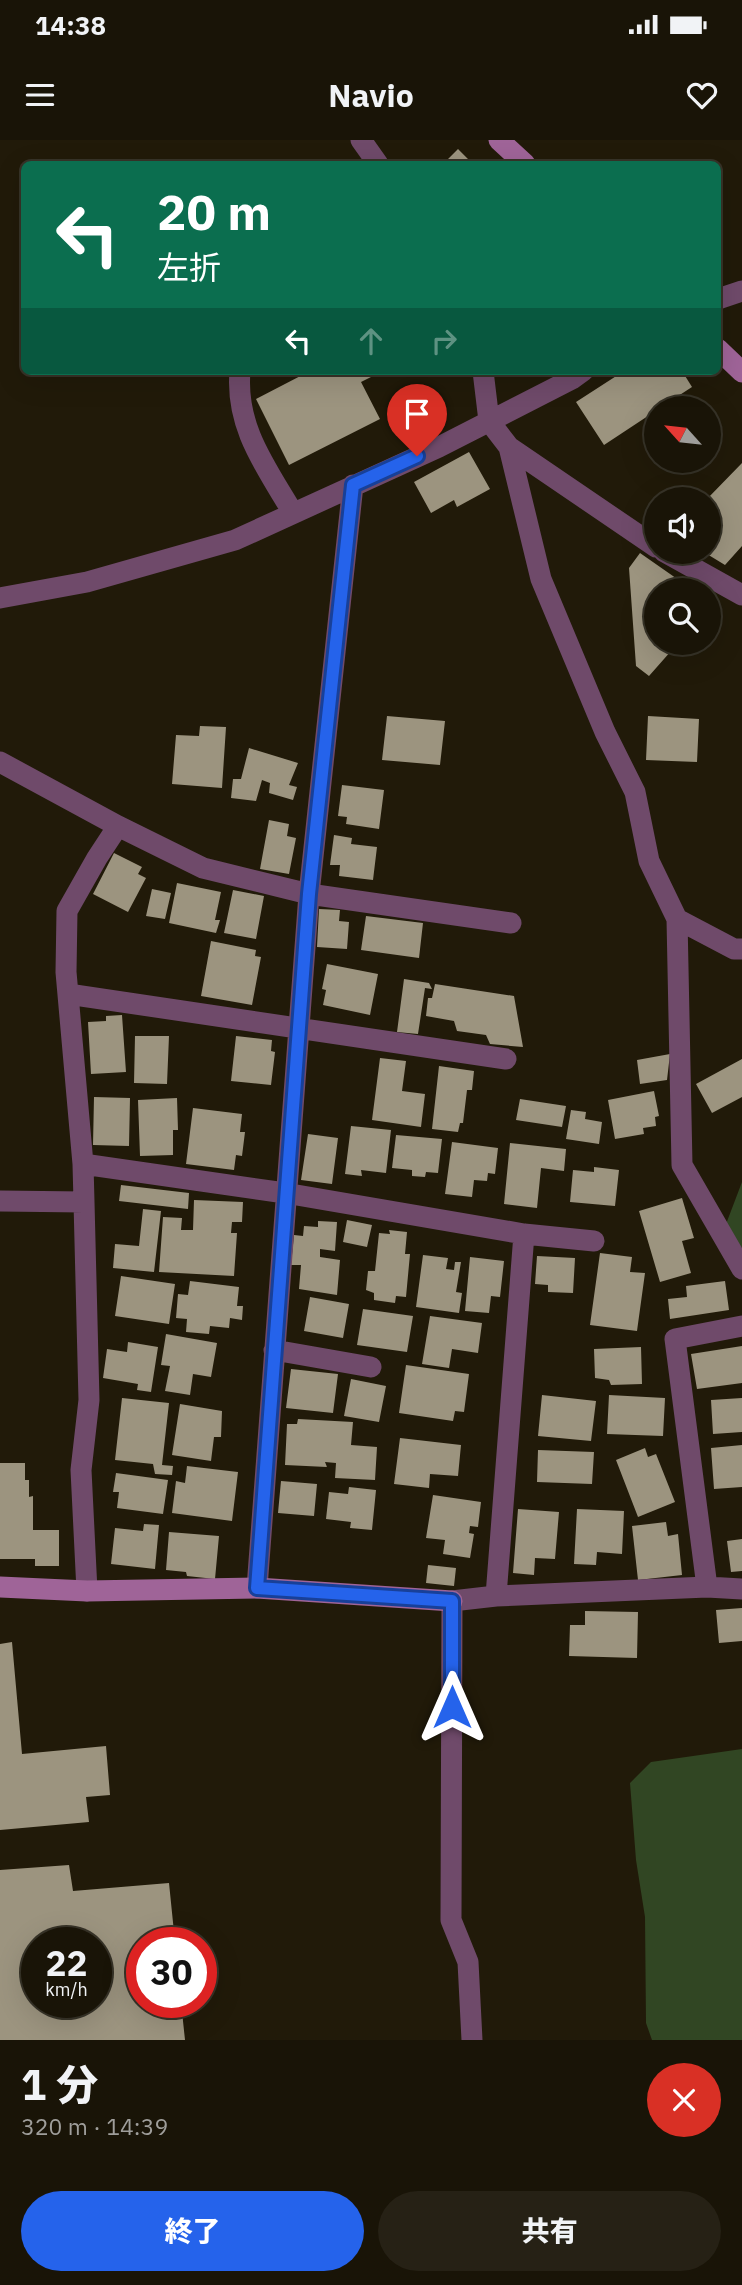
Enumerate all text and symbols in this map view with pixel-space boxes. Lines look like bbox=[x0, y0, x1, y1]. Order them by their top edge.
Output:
text: 14:38 bbox=[35, 8, 106, 42]
text: Navio bbox=[328, 74, 414, 116]
icon: menu bbox=[21, 76, 59, 114]
icon: heart bbox=[683, 76, 721, 114]
text: 20 m bbox=[157, 180, 271, 243]
icon: left bbox=[42, 189, 133, 280]
text: 左折 bbox=[157, 246, 221, 288]
icon: left bbox=[279, 322, 317, 360]
icon: ahead bbox=[352, 322, 390, 360]
icon: right bbox=[425, 322, 463, 360]
pin bbox=[387, 384, 447, 456]
icon: arrive bbox=[398, 395, 436, 433]
north arrow bbox=[644, 396, 721, 472]
map controls bbox=[644, 396, 721, 655]
button: sound bbox=[644, 487, 721, 564]
button: search bbox=[644, 578, 721, 655]
position arrow bbox=[415, 1670, 489, 1744]
speed limit sign: 30 bbox=[126, 1927, 217, 2018]
text: 22 bbox=[45, 1940, 88, 1986]
text: km/h bbox=[45, 1978, 88, 2001]
text: 1 分 bbox=[21, 2057, 98, 2112]
button: close bbox=[647, 2063, 721, 2137]
text: 320 m · 14:39 bbox=[21, 2111, 168, 2141]
button: 終了 bbox=[21, 2191, 364, 2271]
button: 共有 bbox=[378, 2191, 721, 2271]

